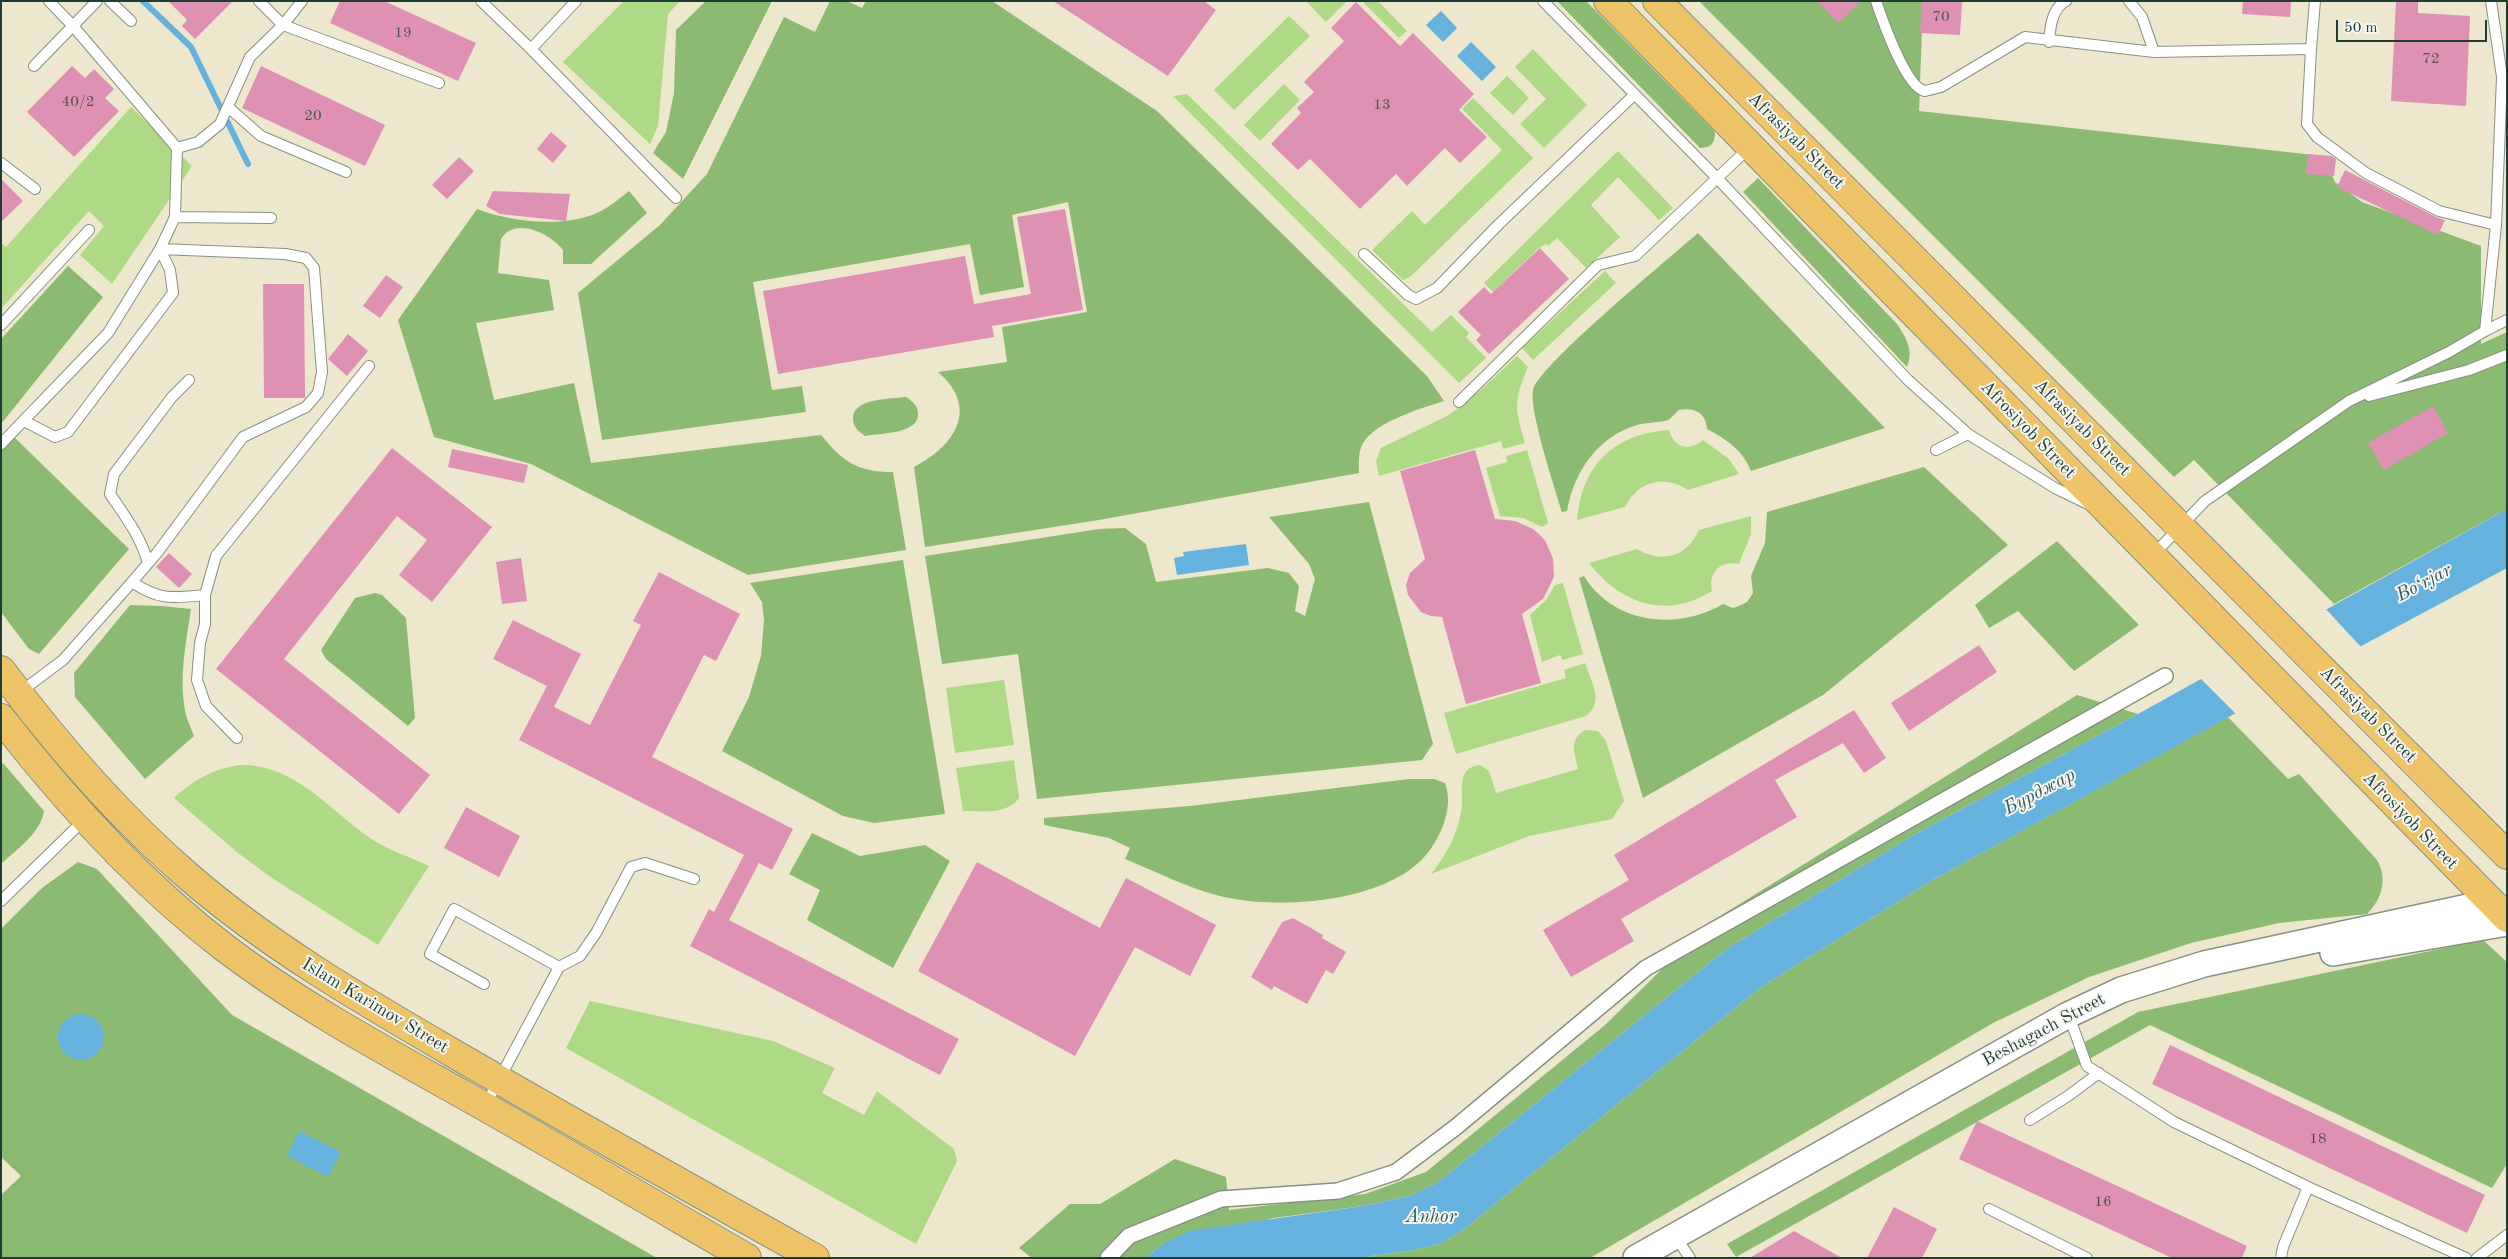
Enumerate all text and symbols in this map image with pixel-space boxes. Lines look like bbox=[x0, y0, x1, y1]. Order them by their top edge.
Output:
house number: 70 bbox=[1932, 8, 1950, 26]
scale bar bbox=[2338, 10, 2489, 42]
text: 50 m bbox=[2344, 21, 2378, 36]
house number: 19 bbox=[394, 24, 412, 42]
house number: 72 bbox=[2422, 50, 2440, 68]
street label: Afrasiyab Street bbox=[1743, 88, 1849, 194]
house number: 40/2 bbox=[62, 93, 94, 111]
house number: 13 bbox=[1373, 96, 1391, 114]
house number: 20 bbox=[304, 107, 322, 125]
street label: Afrasiyab Street bbox=[2029, 375, 2135, 481]
street label: Afrosiyob Street bbox=[1976, 376, 2080, 484]
water label: Bo‘rjar bbox=[2392, 559, 2456, 607]
street label: Afrasiyab Street bbox=[2315, 662, 2421, 768]
water label: Бурджар bbox=[2000, 764, 2080, 820]
street label: Afrosiyob Street bbox=[2358, 767, 2462, 875]
street label: Islam Karimov Street bbox=[298, 954, 452, 1058]
street label: Beshagach Street bbox=[1979, 988, 2109, 1072]
house number: 18 bbox=[2309, 1130, 2327, 1148]
house number: 16 bbox=[2094, 1193, 2112, 1211]
water label: Anhor bbox=[1405, 1206, 1457, 1228]

